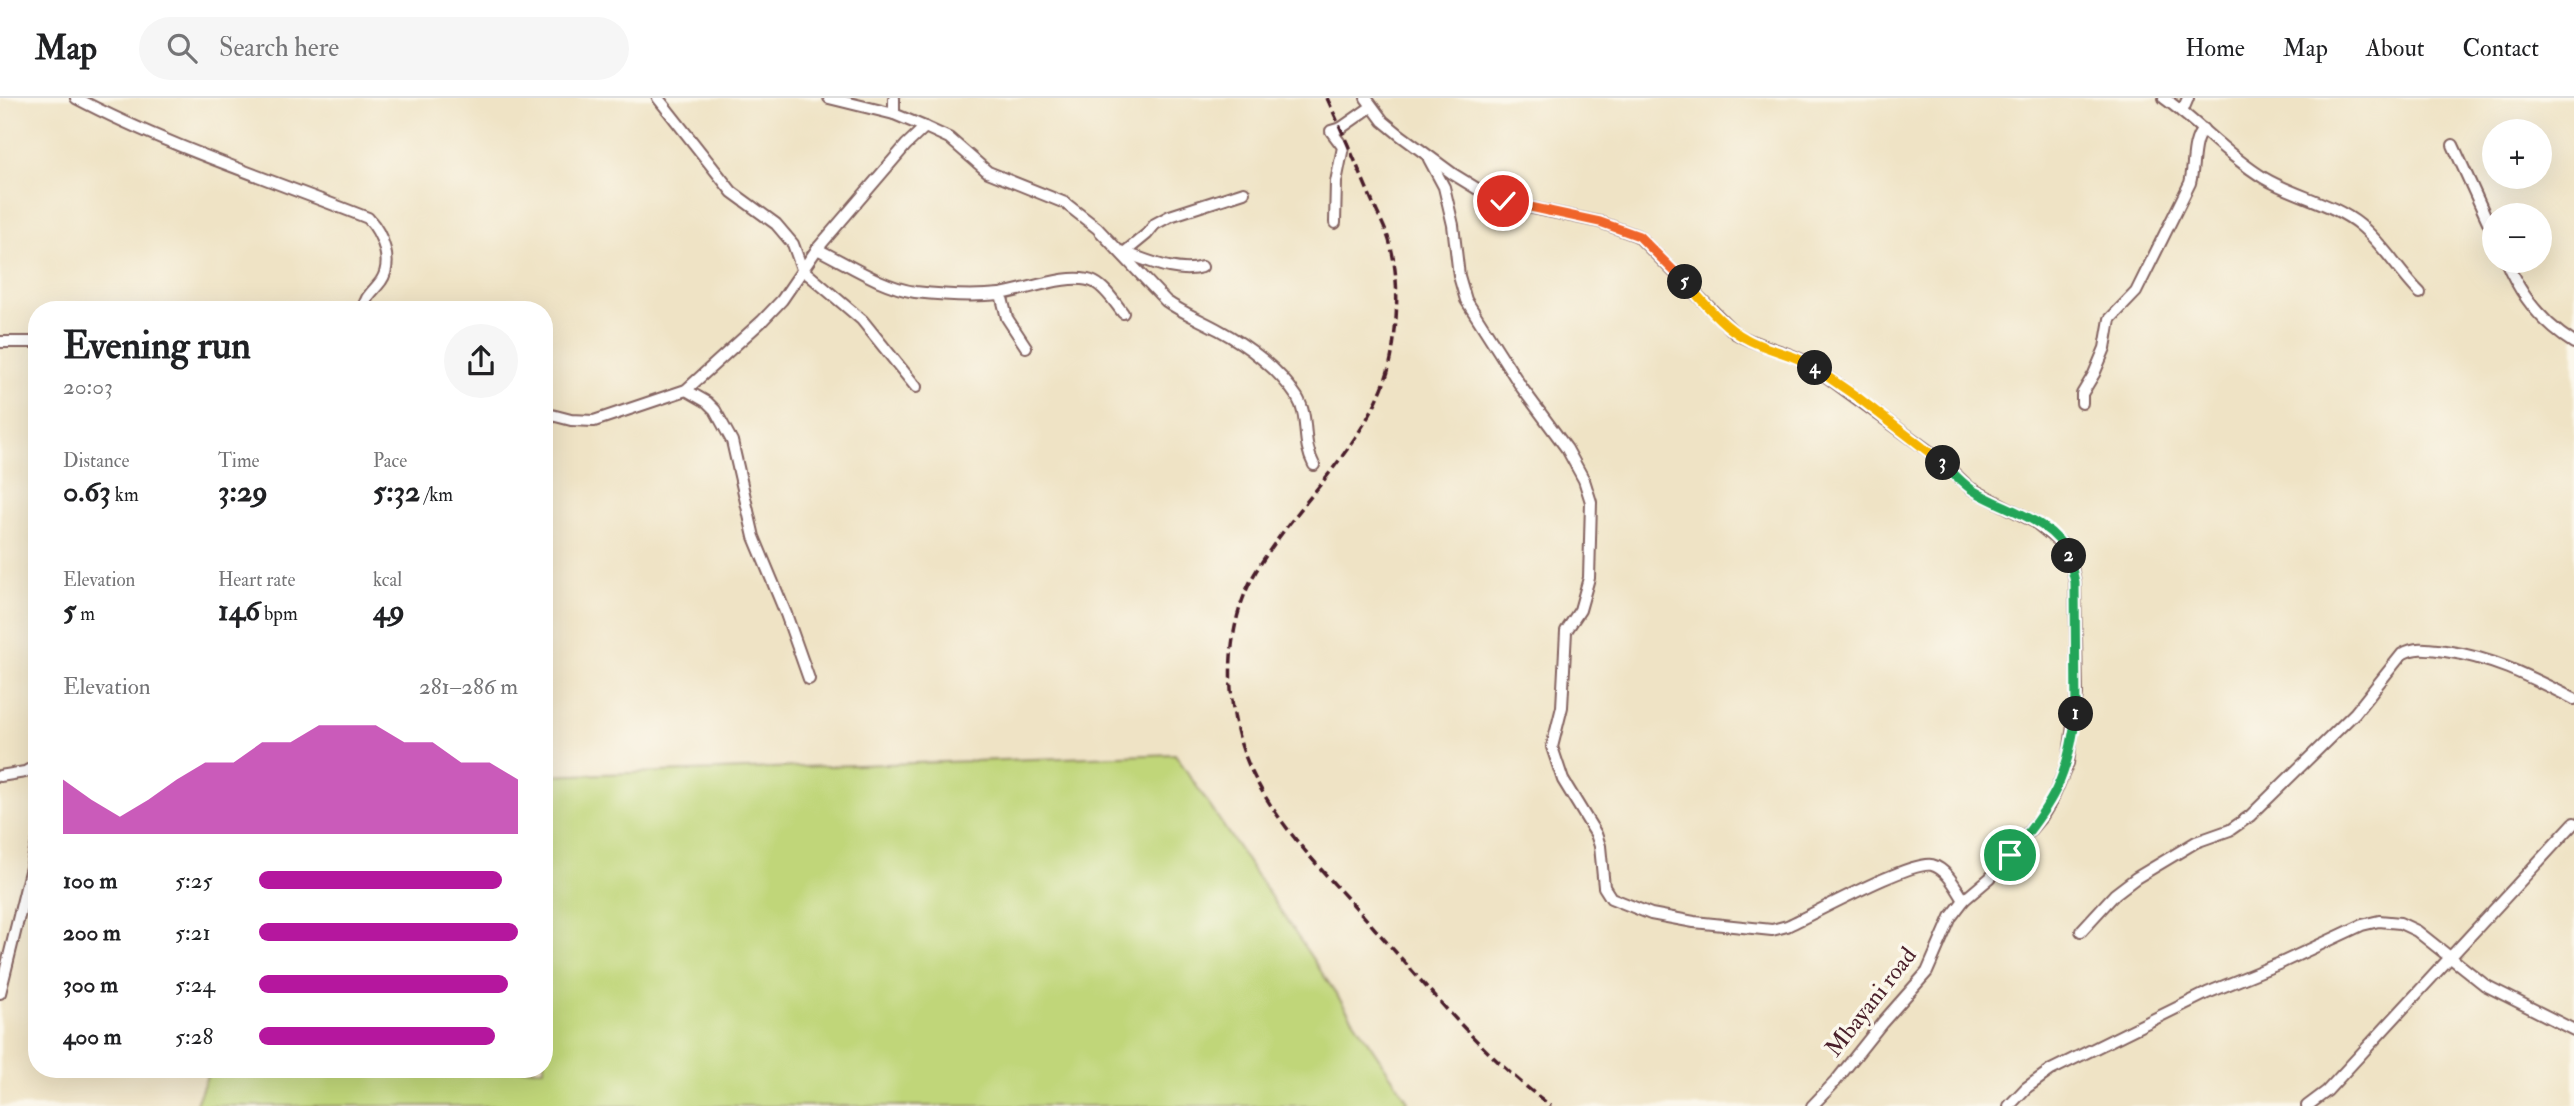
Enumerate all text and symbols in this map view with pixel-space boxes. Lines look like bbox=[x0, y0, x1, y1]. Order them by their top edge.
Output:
search box bbox=[139, 17, 629, 80]
text: Map bbox=[35, 28, 97, 69]
icon: search bbox=[163, 29, 201, 67]
text: Search here bbox=[219, 32, 339, 64]
text: Home bbox=[2185, 33, 2245, 64]
text: Map bbox=[2283, 33, 2328, 64]
text: About bbox=[2366, 33, 2425, 64]
text: Contact bbox=[2463, 33, 2539, 64]
map controls bbox=[2482, 119, 2552, 273]
button: + bbox=[2482, 119, 2552, 189]
pin bbox=[1473, 171, 1533, 231]
icon: check bbox=[1484, 182, 1522, 220]
button: − bbox=[2482, 203, 2552, 273]
pin: 5 bbox=[1668, 264, 1702, 300]
text: 5 bbox=[1680, 269, 1689, 293]
text: Evening run bbox=[63, 322, 251, 370]
button: share bbox=[444, 324, 518, 398]
pin: 4 bbox=[1798, 350, 1832, 386]
text: 4 bbox=[1809, 355, 1820, 379]
text: 20:03 bbox=[63, 372, 113, 401]
pin: 3 bbox=[1926, 446, 1960, 480]
text: Distance bbox=[63, 449, 129, 473]
text: Time bbox=[218, 449, 260, 473]
text: Pace bbox=[373, 449, 407, 473]
text: 3 bbox=[1939, 450, 1946, 474]
text: 0.63 bbox=[63, 473, 111, 510]
text: 3:29 bbox=[218, 473, 268, 510]
text: 5:32 bbox=[373, 473, 420, 510]
text: km bbox=[111, 483, 139, 507]
text: /km bbox=[420, 483, 453, 507]
pin: 2 bbox=[2052, 538, 2086, 574]
text: 2 bbox=[2064, 543, 2073, 567]
text: Elevation bbox=[63, 568, 135, 592]
text: Heart rate bbox=[218, 568, 295, 592]
text: kcal bbox=[373, 568, 402, 592]
text: 5 bbox=[63, 592, 76, 629]
text: 146 bbox=[218, 592, 260, 629]
text: 49 bbox=[373, 592, 405, 629]
text: m bbox=[76, 602, 95, 626]
text: bpm bbox=[260, 602, 298, 626]
text: Elevation bbox=[63, 672, 151, 701]
text: 281–286 m bbox=[419, 672, 518, 701]
pin: 1 bbox=[2058, 696, 2094, 732]
text: 1 bbox=[2072, 701, 2079, 725]
pin bbox=[1980, 825, 2040, 885]
icon: arrive bbox=[1991, 836, 2029, 874]
text: 100 m bbox=[63, 866, 117, 895]
text: 5:25 bbox=[175, 866, 213, 895]
text: 200 m bbox=[63, 918, 121, 947]
text: 5:21 bbox=[175, 918, 211, 947]
street label: Mbayani road bbox=[1818, 941, 1924, 1063]
text: 300 m bbox=[63, 970, 118, 999]
text: 5:24 bbox=[175, 970, 215, 999]
text: 400 m bbox=[63, 1022, 122, 1051]
text: 5:28 bbox=[175, 1022, 213, 1051]

